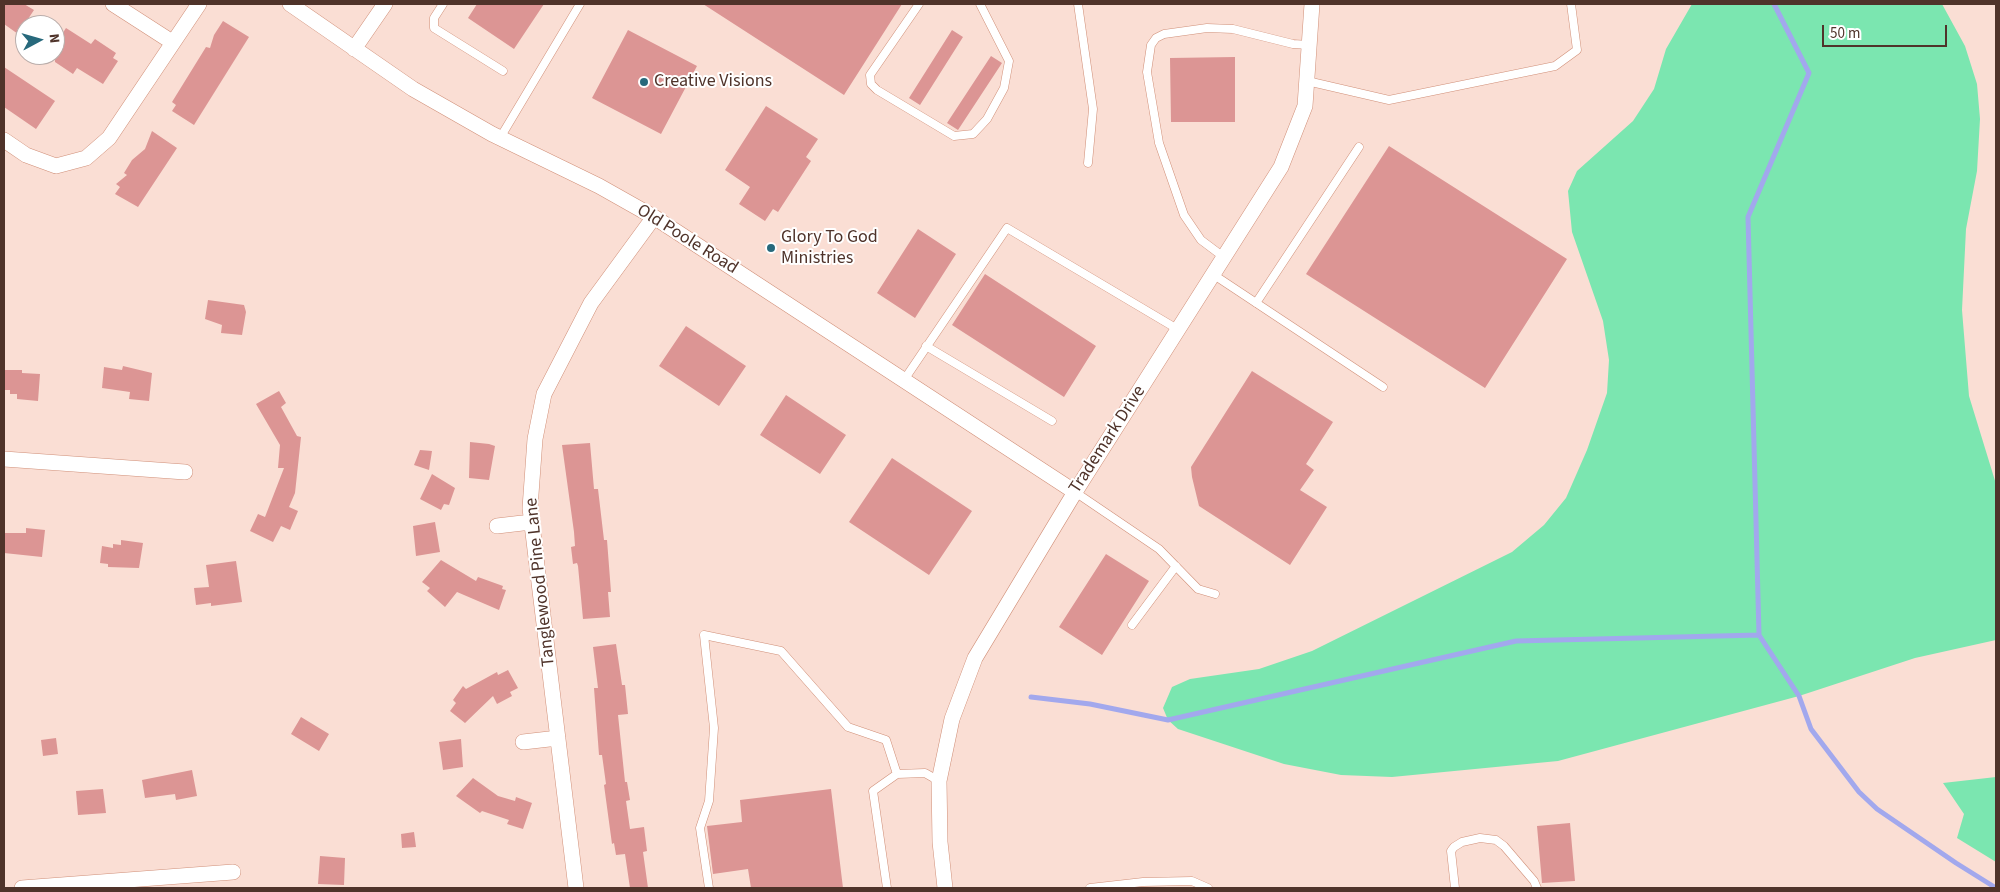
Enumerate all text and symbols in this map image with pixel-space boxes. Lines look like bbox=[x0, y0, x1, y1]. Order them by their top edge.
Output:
north arrow bbox=[15, 15, 65, 65]
scale bar bbox=[1825, 15, 1950, 47]
text: 50 m bbox=[1830, 23, 1860, 44]
text: N bbox=[43, 33, 64, 44]
place label: Creative Visions bbox=[654, 71, 772, 93]
marker: Creative Visions bbox=[638, 76, 650, 88]
street label: Old Poole Road bbox=[632, 200, 742, 280]
place label: Glory To God Ministries bbox=[781, 227, 878, 270]
marker: Glory To God Ministries bbox=[765, 242, 777, 254]
street label: Trademark Drive bbox=[1065, 382, 1151, 498]
street label: Tanglewood Pine Lane bbox=[521, 497, 561, 667]

